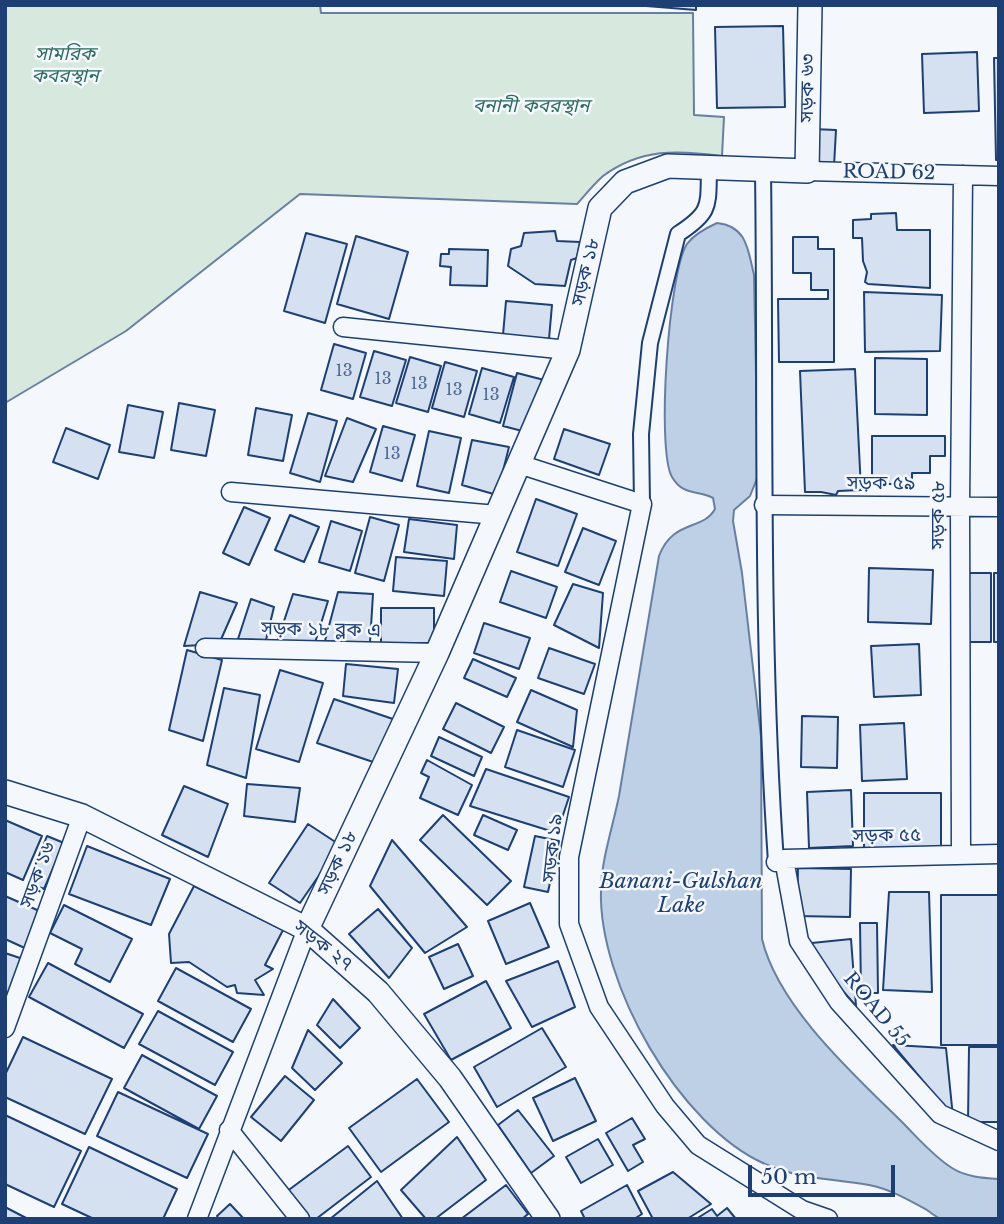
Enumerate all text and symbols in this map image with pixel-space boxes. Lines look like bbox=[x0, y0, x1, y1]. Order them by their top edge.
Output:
park label: সামরিক কবরস্থান bbox=[31, 44, 99, 88]
street label: সড়ক ৬৩ bbox=[796, 53, 820, 123]
park label: বনানী কবরস্থান bbox=[473, 96, 589, 118]
street label: ROAD 62 bbox=[842, 161, 936, 185]
street label: সড়ক ১৮ bbox=[567, 236, 605, 308]
house number: 13 bbox=[336, 361, 352, 381]
house number: 13 bbox=[375, 369, 391, 389]
house number: 13 bbox=[411, 374, 427, 394]
house number: 13 bbox=[446, 380, 462, 400]
house number: 13 bbox=[483, 385, 499, 405]
house number: 13 bbox=[384, 444, 400, 464]
street label: সড়ক ৫৯ bbox=[847, 473, 915, 495]
street label: সড়ক ৫৮ bbox=[928, 481, 950, 549]
street label: সড়ক ১৮ ব্লক এ bbox=[261, 618, 381, 642]
street label: সড়ক ১৯ bbox=[538, 813, 568, 883]
street label: সড়ক ৫৫ bbox=[852, 824, 922, 848]
street label: সড়ক ১৮ bbox=[313, 827, 363, 899]
street label: সড়ক ১৬ bbox=[16, 839, 60, 911]
water label: Banani-Gulshan Lake bbox=[599, 869, 763, 919]
street label: সড়ক ২৭ bbox=[289, 916, 357, 976]
street label: ROAD 55 bbox=[838, 968, 914, 1052]
scale bar bbox=[752, 1150, 899, 1194]
text: 50 m bbox=[761, 1164, 816, 1190]

